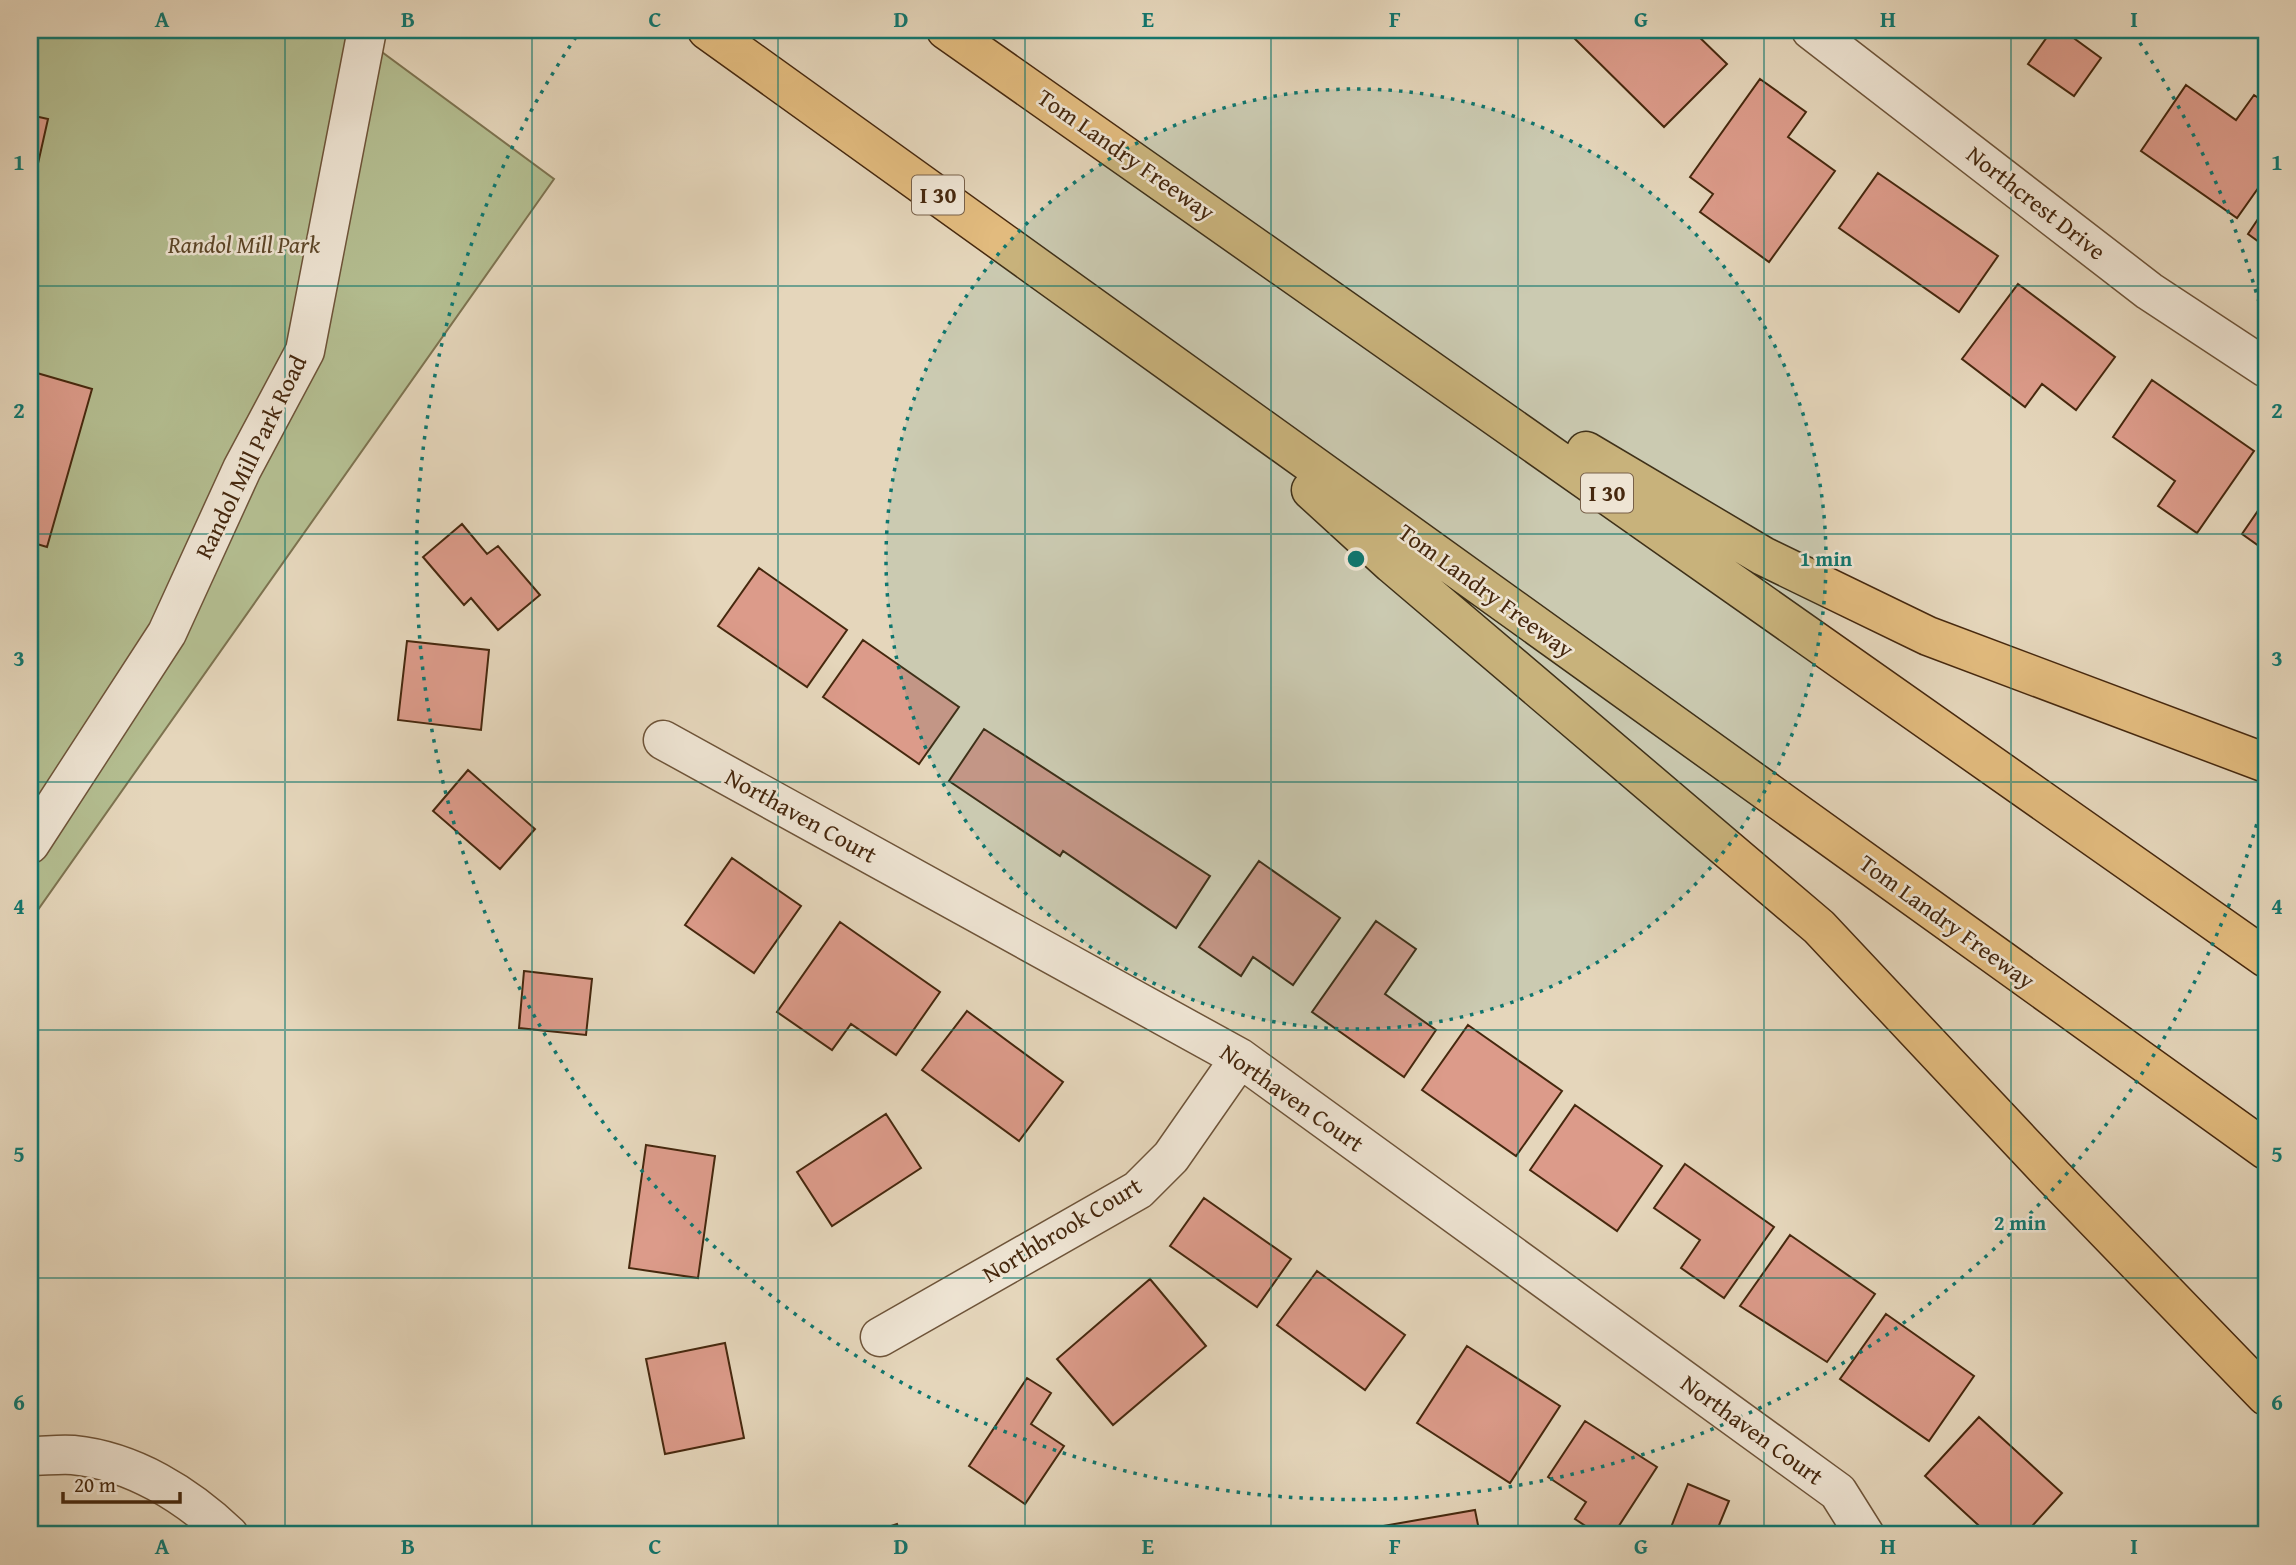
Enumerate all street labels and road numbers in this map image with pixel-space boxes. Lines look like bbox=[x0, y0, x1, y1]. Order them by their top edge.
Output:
street label: Tom Landry Freeway bbox=[1030, 80, 1222, 229]
street label: Northcrest Drive bbox=[1959, 137, 2113, 268]
road number: I 30 bbox=[912, 176, 964, 214]
street label: Randol Mill Park Road bbox=[186, 349, 315, 565]
road number: I 30 bbox=[1581, 474, 1633, 512]
street label: Tom Landry Freeway bbox=[1391, 515, 1581, 666]
street label: Northaven Court bbox=[719, 759, 884, 872]
street label: Tom Landry Freeway bbox=[1852, 846, 2042, 997]
street label: Northaven Court bbox=[1213, 1035, 1372, 1161]
street label: Northbrook Court bbox=[975, 1168, 1148, 1291]
street label: Northaven Court bbox=[1674, 1366, 1831, 1494]

